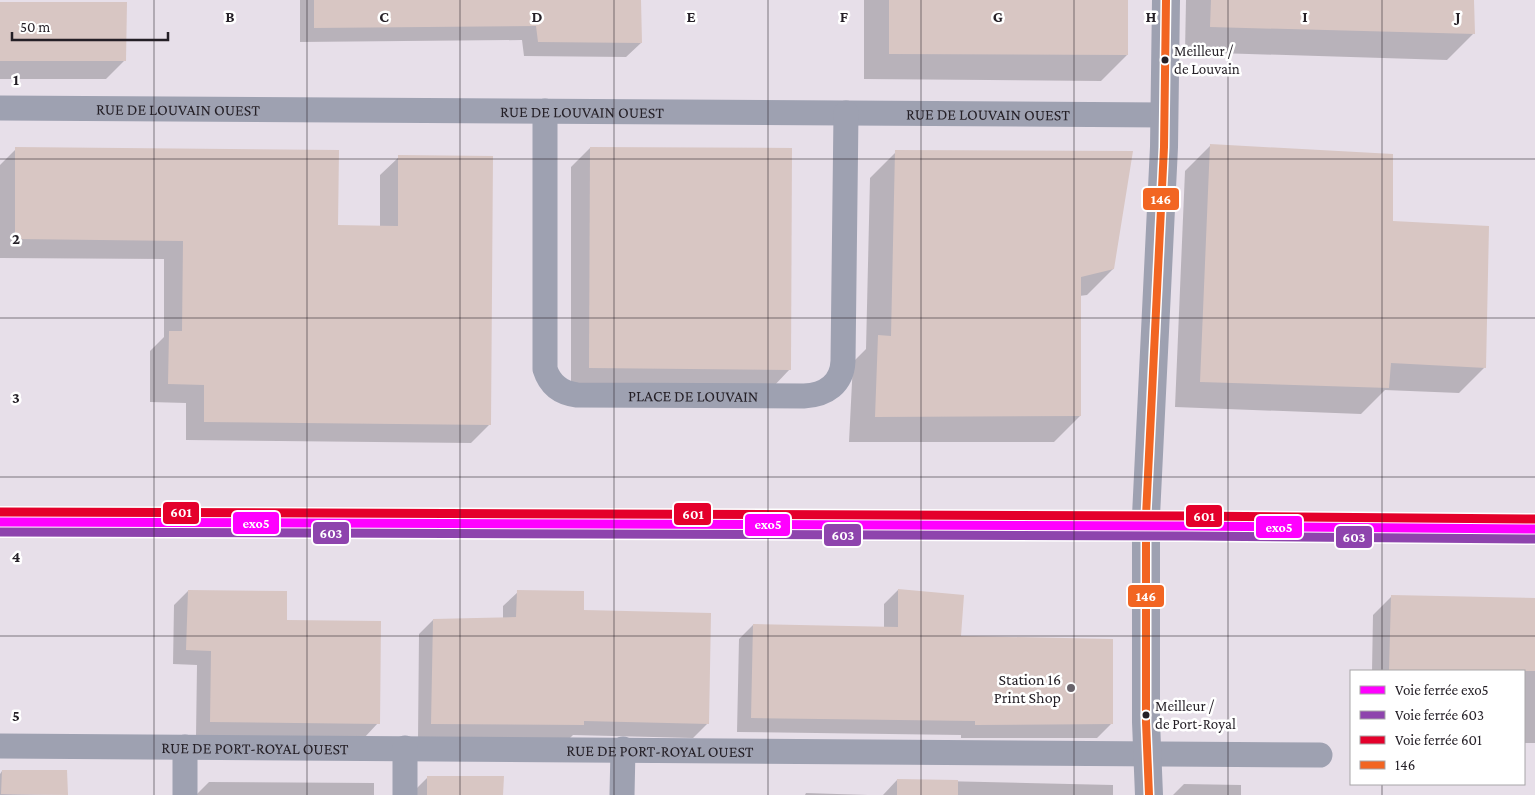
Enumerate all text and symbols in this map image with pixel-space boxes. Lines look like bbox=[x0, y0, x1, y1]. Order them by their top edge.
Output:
text: B bbox=[225, 8, 235, 25]
text: C bbox=[379, 8, 389, 25]
text: D bbox=[531, 8, 543, 25]
text: E bbox=[686, 8, 696, 25]
text: F bbox=[840, 8, 849, 25]
text: G bbox=[993, 8, 1003, 25]
text: H bbox=[1146, 8, 1157, 25]
text: I bbox=[1302, 8, 1308, 25]
text: J bbox=[1453, 8, 1461, 25]
scale bar bbox=[12, 10, 169, 42]
text: 50 m bbox=[20, 19, 50, 35]
place label: Meilleur / de Louvain bbox=[1174, 43, 1240, 77]
marker: Meilleur / de Louvain bbox=[1160, 55, 1170, 65]
text: 1 bbox=[13, 71, 19, 88]
street label: RUE DE LOUVAIN OUEST bbox=[96, 100, 260, 118]
street label: RUE DE LOUVAIN OUEST bbox=[500, 103, 664, 120]
street label: RUE DE LOUVAIN OUEST bbox=[906, 105, 1070, 123]
line badge: 146 bbox=[1142, 187, 1180, 211]
text: 146 bbox=[1151, 191, 1171, 207]
text: 2 bbox=[12, 230, 20, 247]
street label: PLACE DE LOUVAIN bbox=[628, 387, 758, 404]
text: 3 bbox=[12, 389, 20, 406]
line badge: 601 bbox=[162, 501, 200, 525]
line badge: 601 bbox=[673, 502, 712, 526]
text: 601 bbox=[170, 504, 192, 520]
line badge: 601 bbox=[1185, 504, 1223, 528]
text: 601 bbox=[682, 506, 704, 522]
text: 601 bbox=[1193, 508, 1215, 524]
line badge: exo5 bbox=[232, 511, 280, 535]
line badge: exo5 bbox=[744, 513, 791, 537]
text: exo5 bbox=[242, 515, 270, 531]
line badge: exo5 bbox=[1255, 515, 1303, 539]
text: exo5 bbox=[754, 516, 782, 532]
text: exo5 bbox=[1265, 519, 1293, 535]
line badge: 603 bbox=[312, 521, 350, 545]
line badge: 603 bbox=[823, 523, 862, 547]
text: 603 bbox=[320, 525, 343, 541]
line badge: 603 bbox=[1335, 525, 1373, 549]
text: 603 bbox=[832, 527, 855, 543]
text: 603 bbox=[1343, 529, 1366, 545]
text: 4 bbox=[12, 548, 21, 565]
line badge: 146 bbox=[1127, 584, 1165, 608]
text: 146 bbox=[1136, 588, 1156, 604]
legend bbox=[1350, 670, 1525, 785]
place label: Station 16 Print Shop bbox=[994, 671, 1061, 707]
marker: Station 16 Print Shop bbox=[1065, 682, 1077, 694]
text: Voie ferrée exo5 bbox=[1395, 682, 1489, 698]
place label: Meilleur / de Port-Royal bbox=[1155, 698, 1236, 733]
text: 5 bbox=[12, 707, 20, 724]
text: Voie ferrée 603 bbox=[1395, 707, 1484, 723]
marker: Meilleur / de Port-Royal bbox=[1141, 710, 1151, 720]
text: Voie ferrée 601 bbox=[1395, 732, 1482, 748]
street label: RUE DE PORT-ROYAL OUEST bbox=[161, 739, 349, 757]
street label: RUE DE PORT-ROYAL OUEST bbox=[566, 741, 754, 760]
text: 146 bbox=[1395, 757, 1415, 773]

